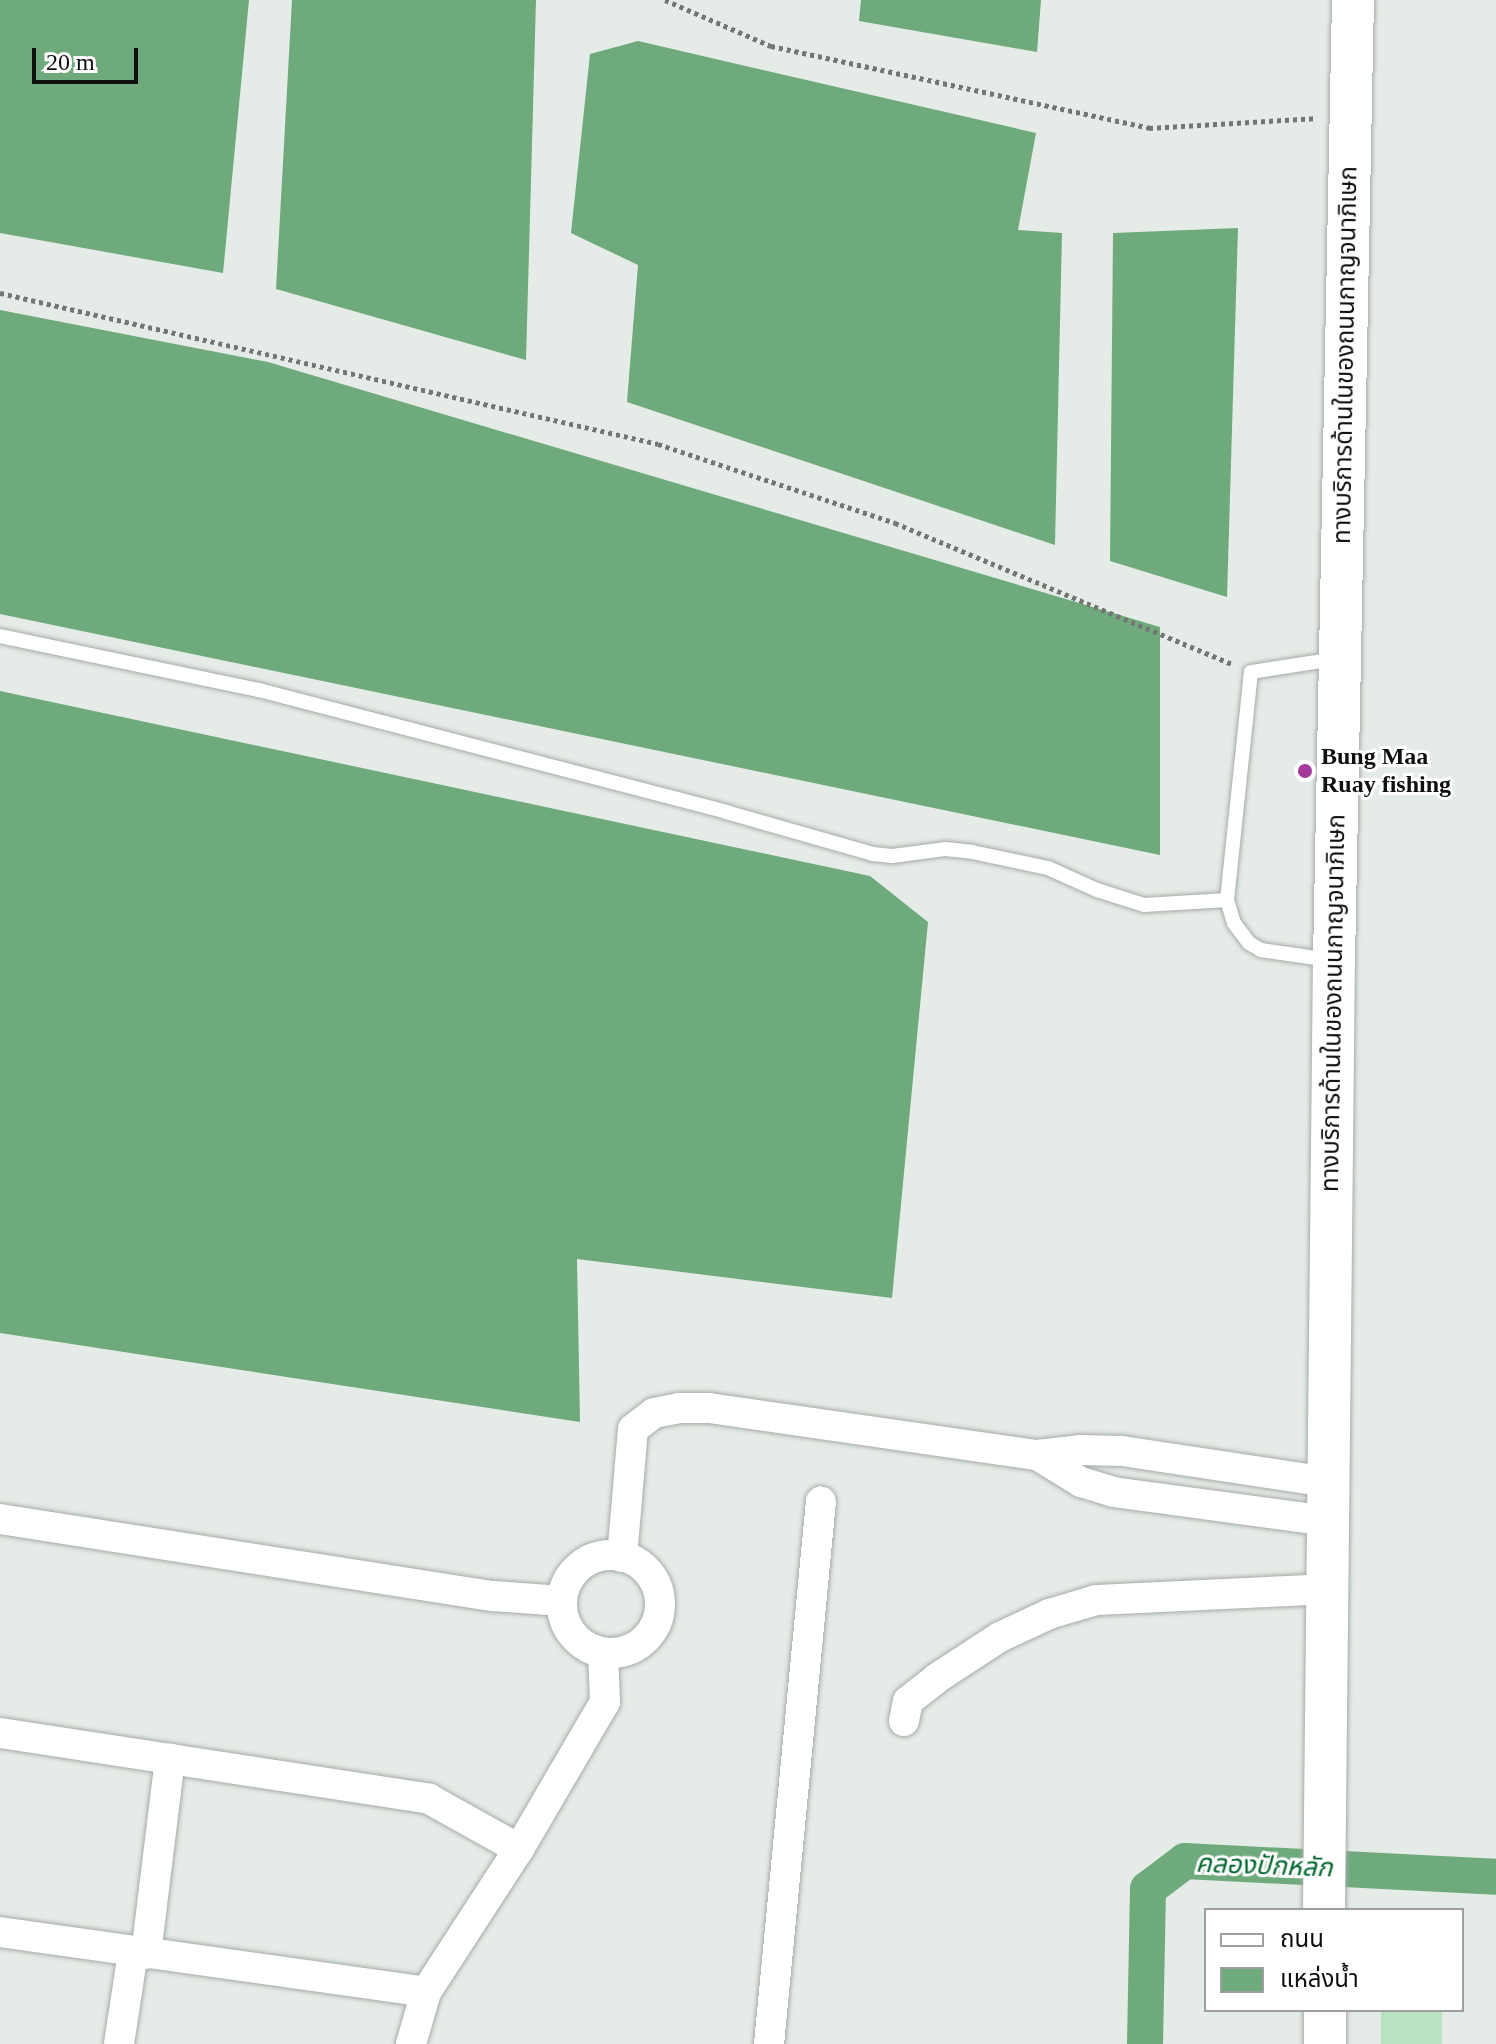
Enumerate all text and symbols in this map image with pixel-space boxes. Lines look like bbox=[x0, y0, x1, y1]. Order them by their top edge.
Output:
scale bar bbox=[36, 32, 142, 82]
text: 20 m bbox=[46, 49, 95, 75]
street label: ทางบริการด้านในของถนนกาญจนาภิเษก bbox=[1328, 166, 1364, 544]
place label: Bung Maa Ruay fishing bbox=[1321, 743, 1451, 799]
marker: Bung Maa Ruay fishing bbox=[1296, 762, 1314, 780]
street label: ทางบริการด้านในของถนนกาญจนาภิเษก bbox=[1316, 814, 1352, 1192]
water label: คลองปักหลัก bbox=[1195, 1848, 1333, 1884]
legend bbox=[1204, 1908, 1464, 2012]
text: ถนน bbox=[1280, 1926, 1324, 1952]
text: แหล่งน้ำ bbox=[1280, 1966, 1359, 1992]

